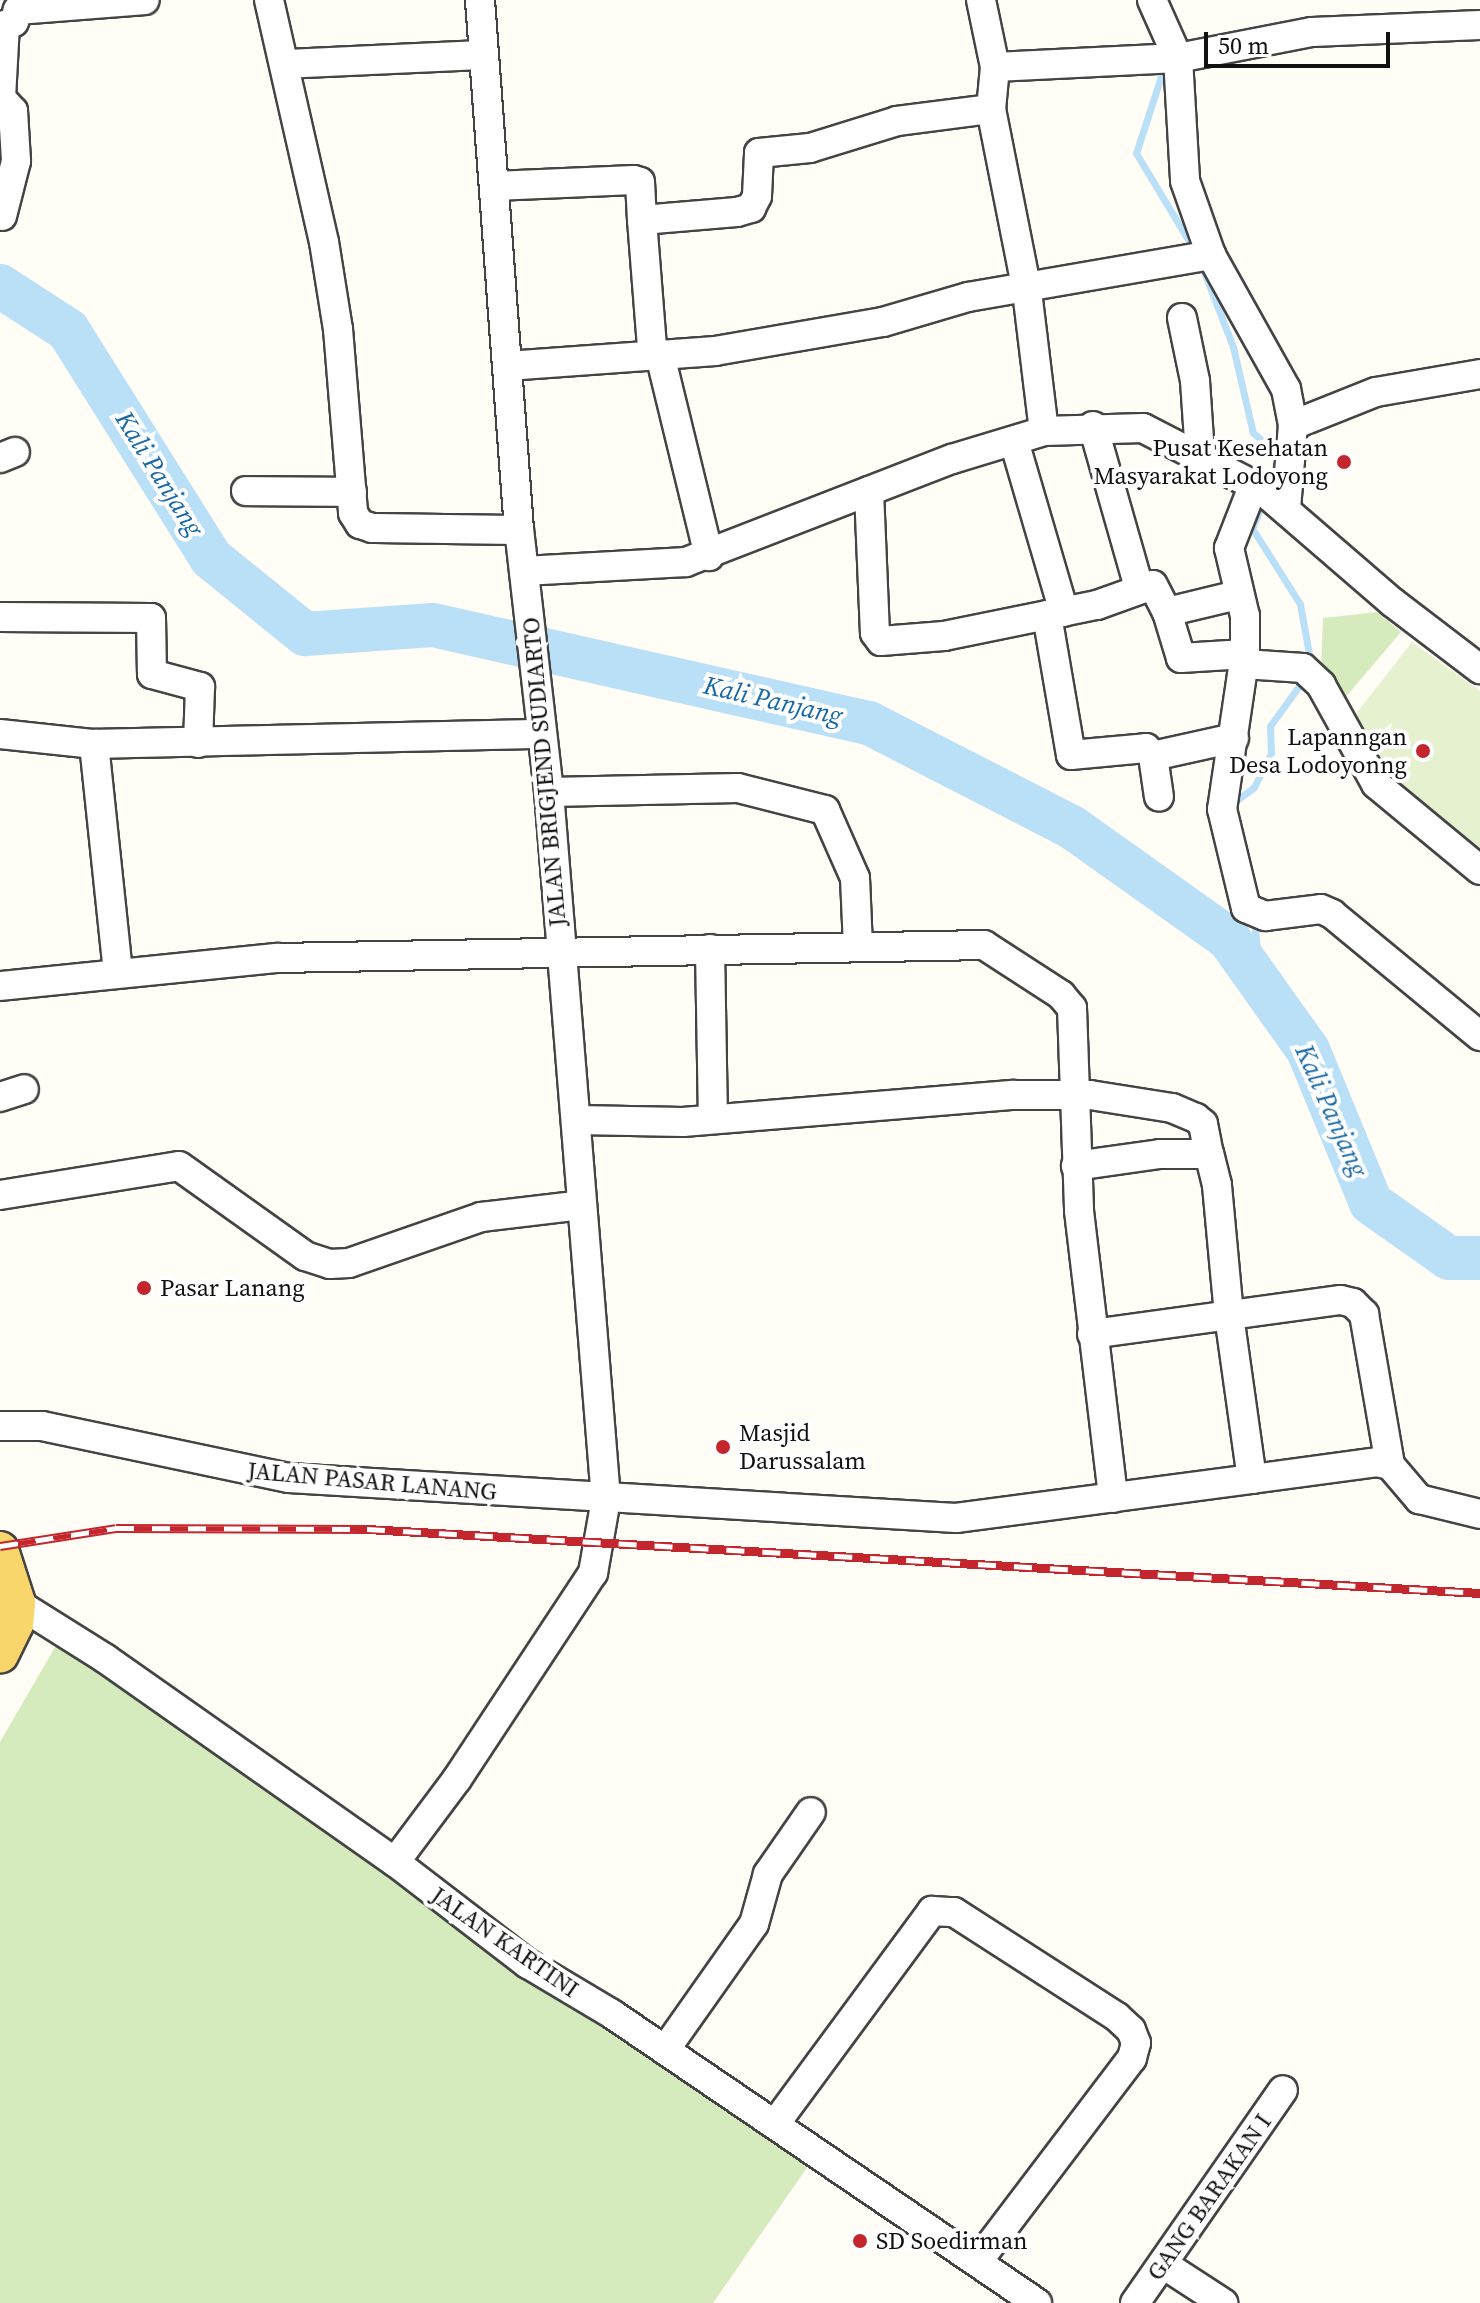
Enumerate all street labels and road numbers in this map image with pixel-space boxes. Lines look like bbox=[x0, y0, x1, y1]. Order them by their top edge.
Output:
street label: JALAN BRIGJEND SUDIARTO bbox=[516, 616, 572, 928]
street label: JALAN PASAR LANANG bbox=[246, 1456, 498, 1506]
street label: JALAN KARTINI bbox=[426, 1880, 584, 2004]
street label: GANG BARAKAN I bbox=[1141, 2108, 1277, 2286]

